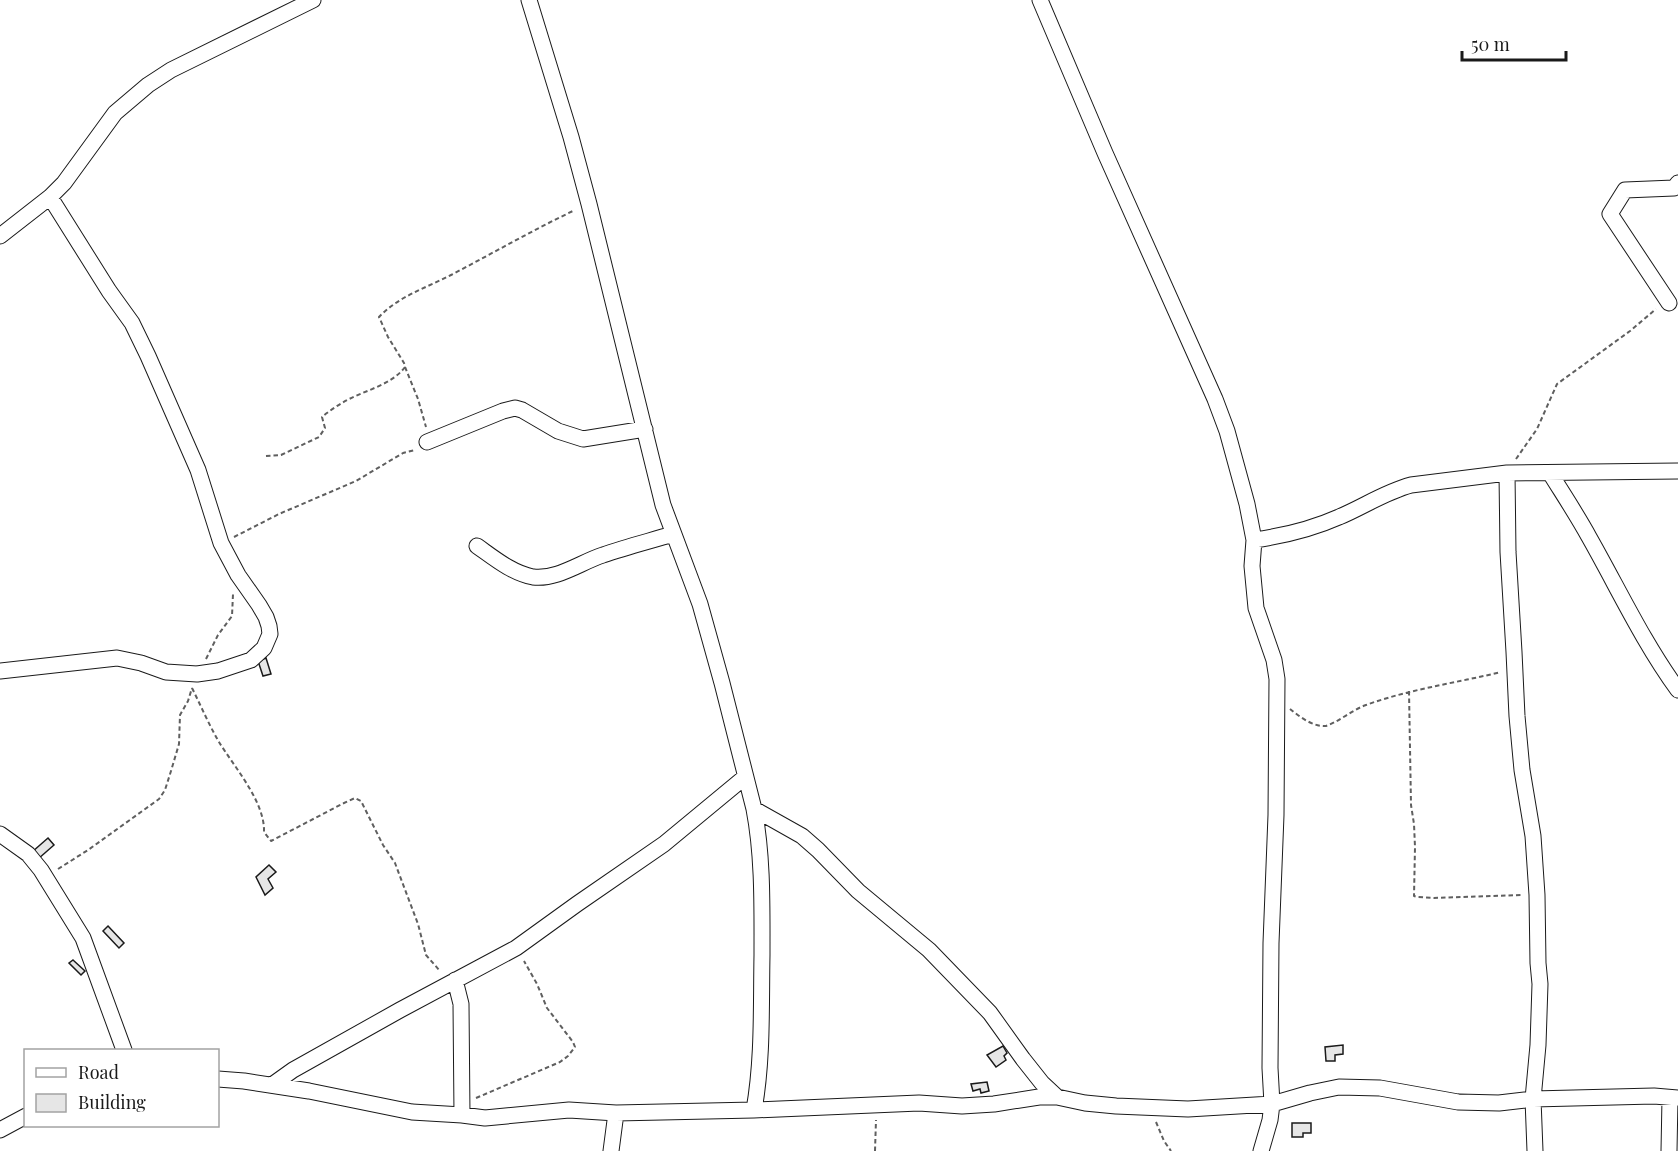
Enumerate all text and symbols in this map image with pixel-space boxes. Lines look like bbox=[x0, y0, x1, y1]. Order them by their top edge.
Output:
scale bar bbox=[1462, 24, 1566, 62]
text: 50 m bbox=[1471, 32, 1510, 56]
legend bbox=[24, 1049, 219, 1127]
text: Road bbox=[78, 1060, 119, 1084]
text: Building bbox=[78, 1090, 146, 1114]

